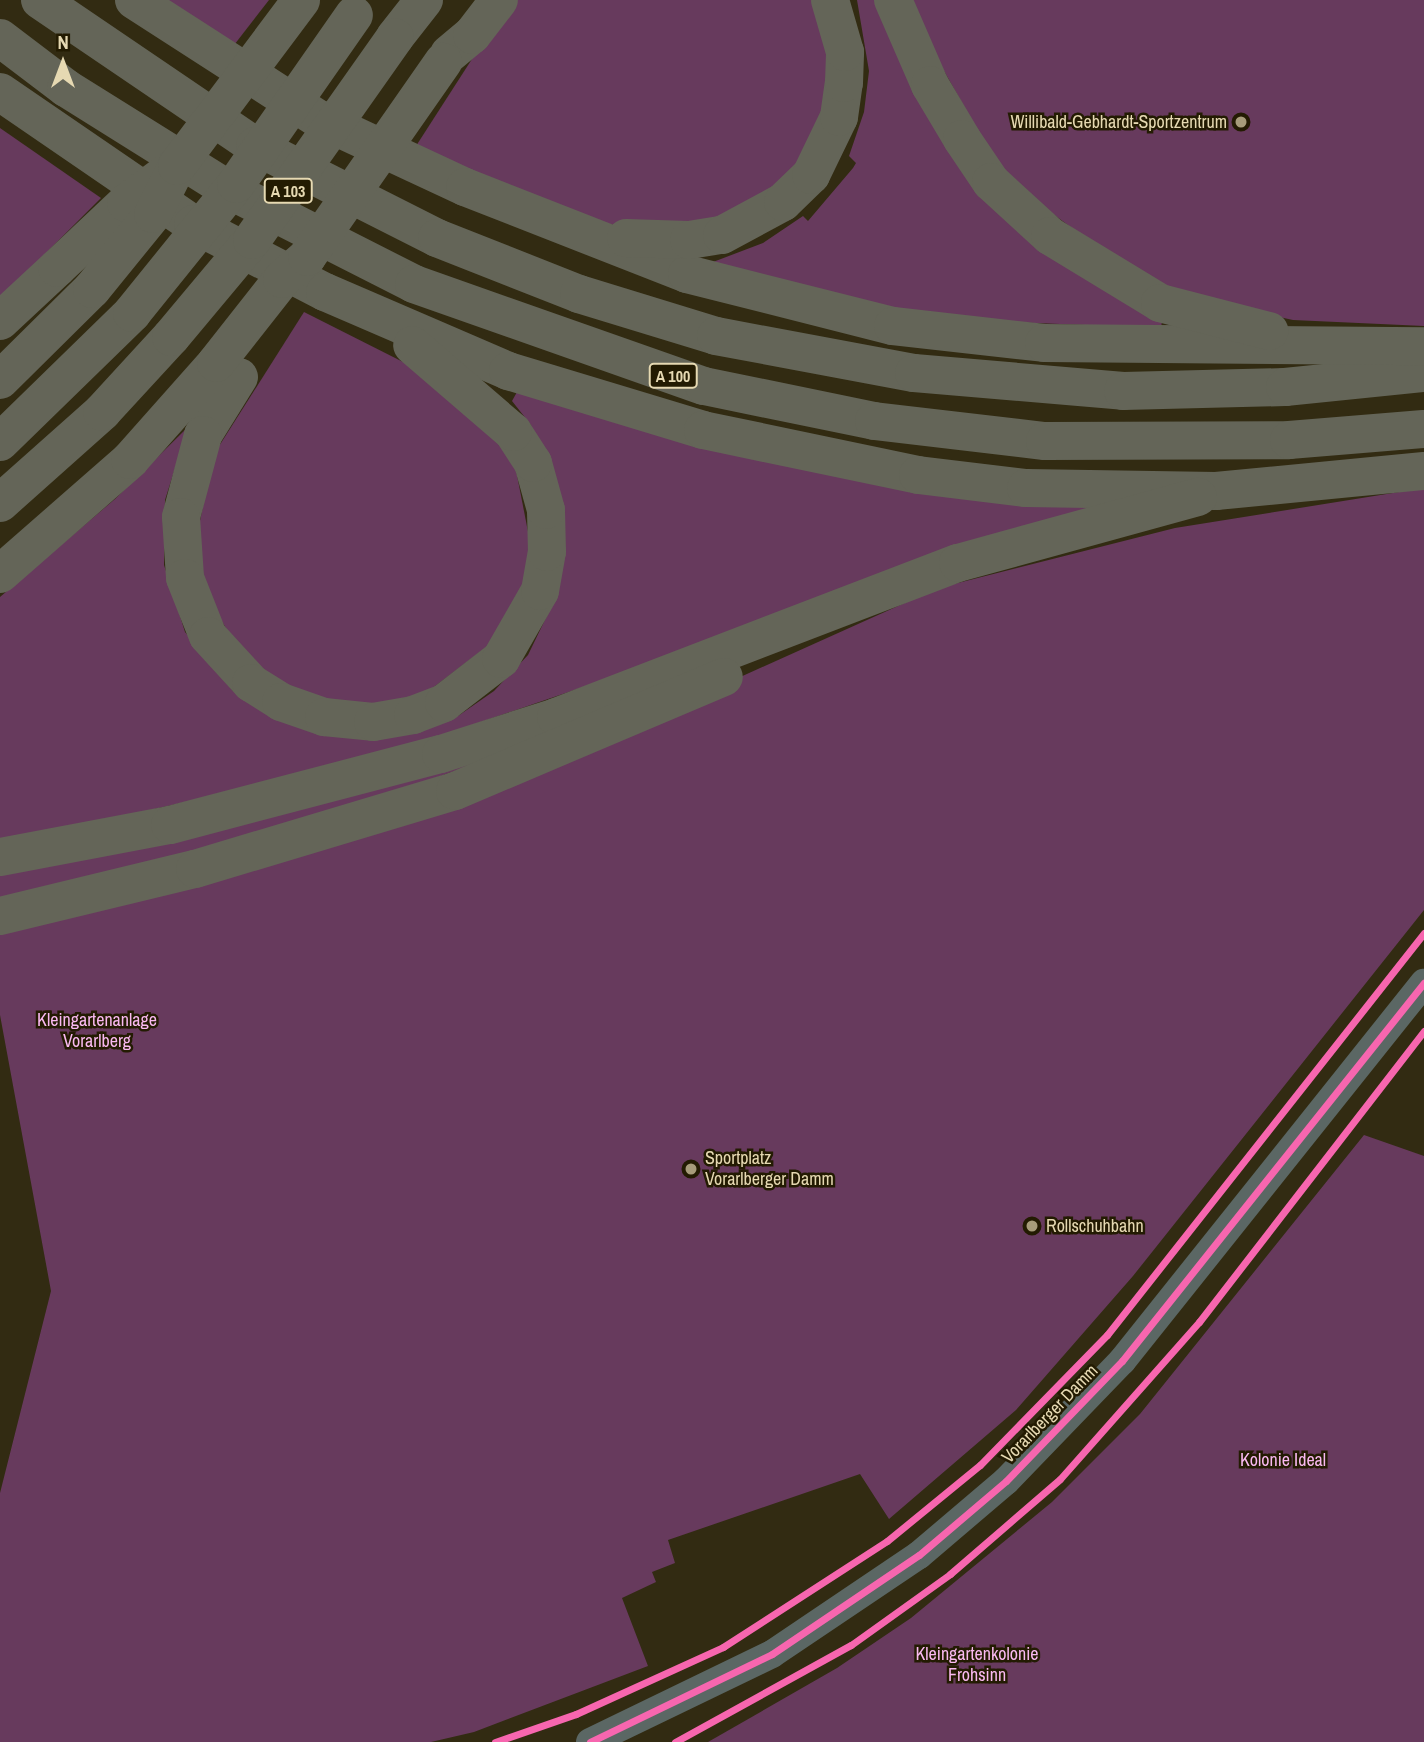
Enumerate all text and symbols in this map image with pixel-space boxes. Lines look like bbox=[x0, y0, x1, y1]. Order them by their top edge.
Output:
north arrow bbox=[28, 28, 98, 98]
text: N bbox=[57, 29, 69, 55]
place label: Willibald-Gebhardt-Sportzentrum bbox=[1010, 111, 1227, 133]
marker: Willibald-Gebhardt-Sportzentrum bbox=[1233, 114, 1249, 130]
road number: A 103 bbox=[262, 178, 314, 204]
road number: A 100 bbox=[647, 364, 699, 388]
park label: Kleingartenanlage Vorarlberg bbox=[37, 1010, 157, 1052]
place label: Sportplatz Vorarlberger Damm bbox=[705, 1148, 834, 1190]
marker: Sportplatz Vorarlberger Damm bbox=[683, 1161, 699, 1177]
place label: Rollschuhbahn bbox=[1046, 1215, 1144, 1237]
marker: Rollschuhbahn bbox=[1024, 1218, 1040, 1234]
street label: Vorarlberger Damm bbox=[998, 1360, 1102, 1468]
park label: Kolonie Ideal bbox=[1240, 1449, 1326, 1471]
park label: Kleingartenkolonie Frohsinn bbox=[915, 1644, 1039, 1686]

